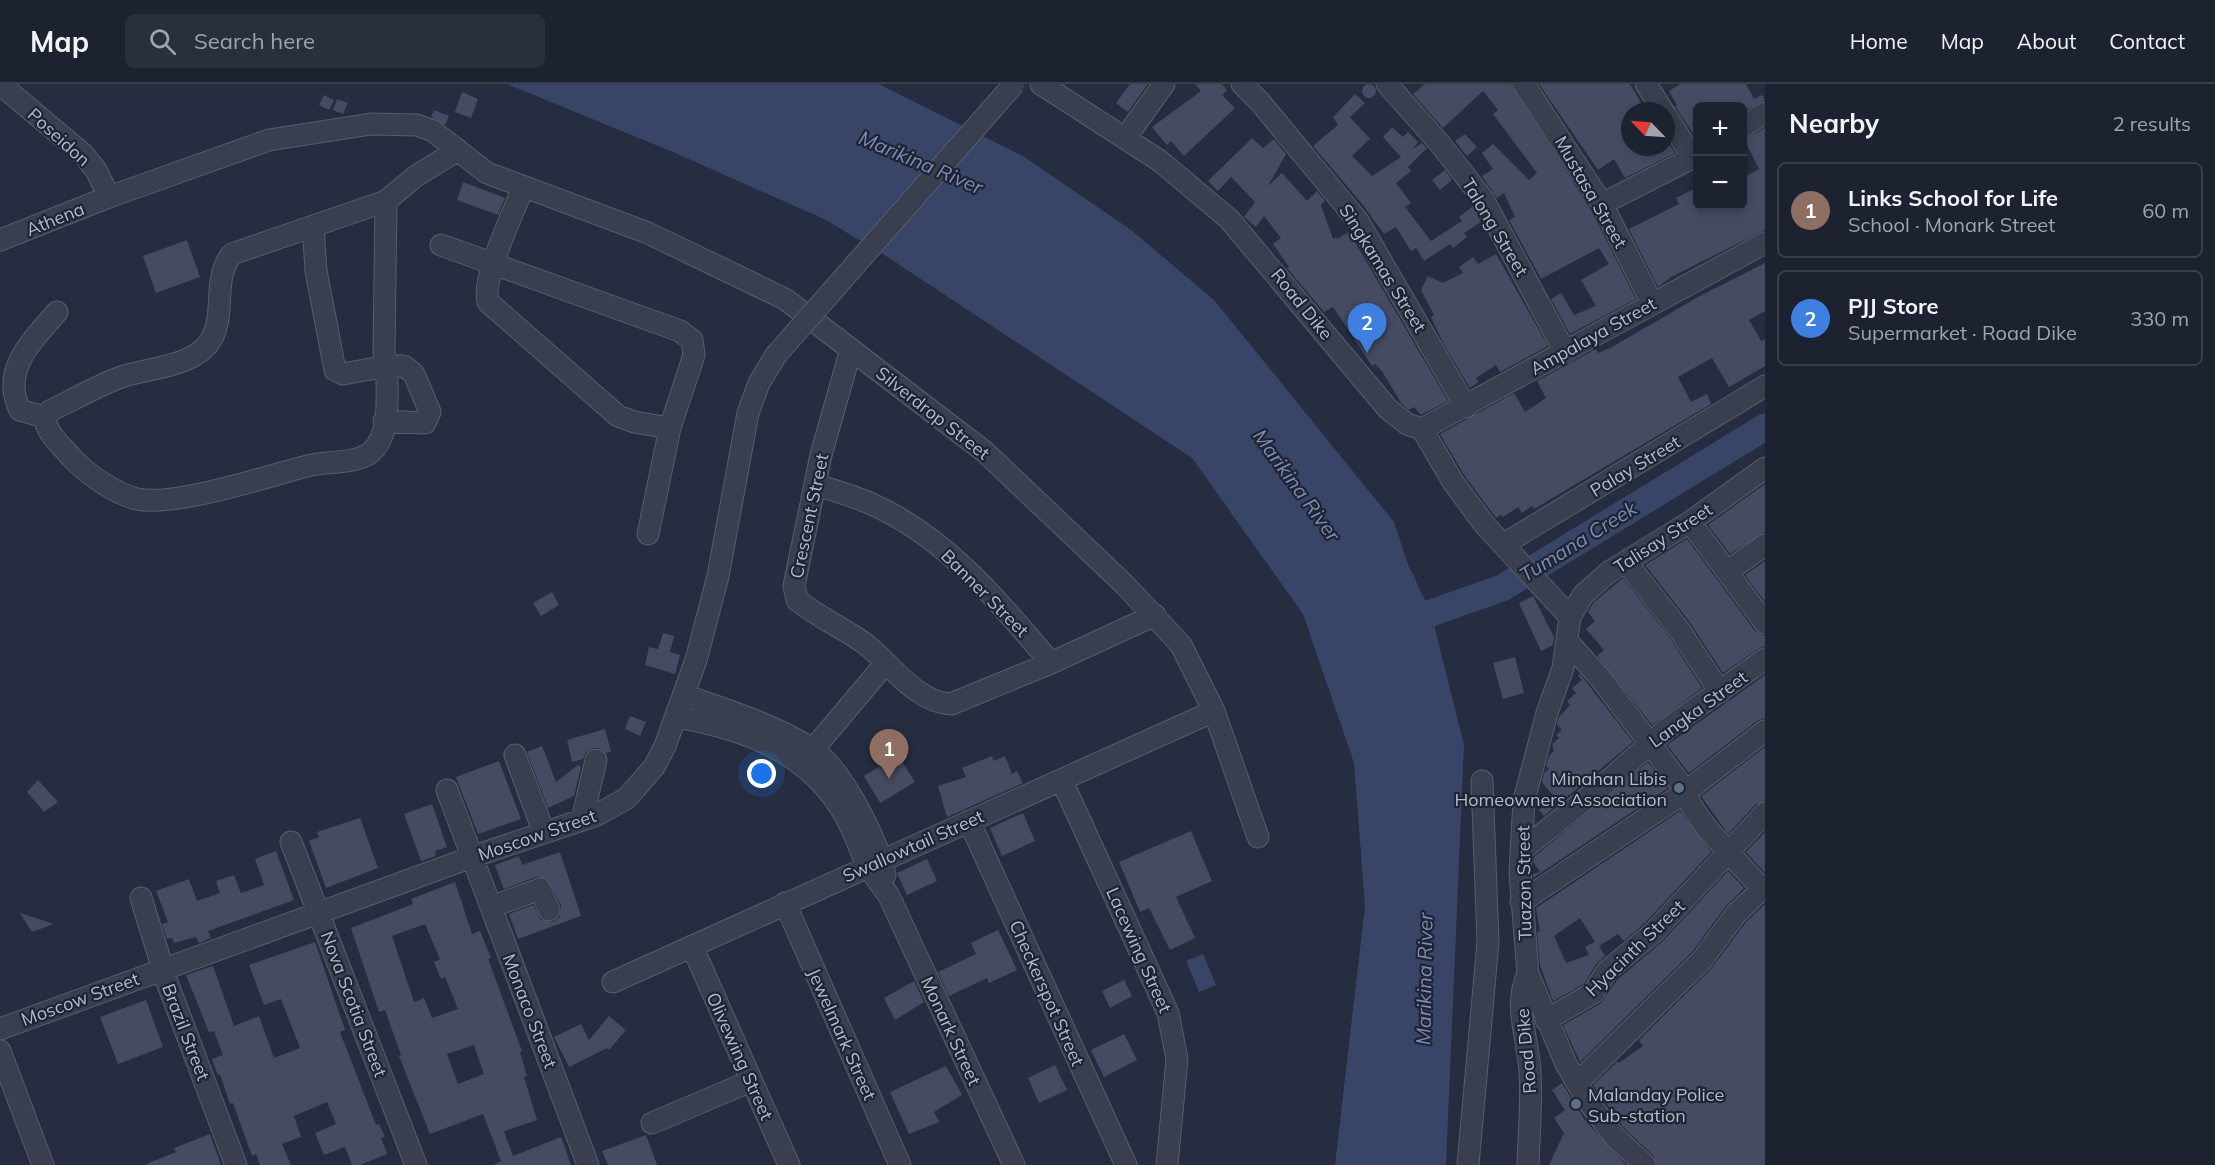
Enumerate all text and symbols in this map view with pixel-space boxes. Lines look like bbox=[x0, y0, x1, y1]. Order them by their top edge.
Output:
search box bbox=[125, 14, 545, 68]
text: Map bbox=[30, 24, 89, 59]
icon: search bbox=[146, 25, 179, 58]
text: Search here bbox=[194, 27, 315, 55]
text: Home bbox=[1850, 28, 1908, 54]
text: Map bbox=[1941, 28, 1984, 54]
text: About bbox=[2017, 28, 2076, 54]
text: Contact bbox=[2109, 28, 2185, 54]
north arrow bbox=[1621, 102, 1675, 156]
map controls bbox=[1693, 102, 1747, 210]
button: + bbox=[1693, 102, 1747, 156]
street label: Poseidon bbox=[23, 103, 95, 171]
text: Nearby bbox=[1789, 107, 1879, 140]
text: 2 results bbox=[2113, 111, 2191, 136]
water label: Marikina River bbox=[855, 125, 987, 200]
street label: Mustasa Street bbox=[1550, 132, 1632, 252]
button: − bbox=[1693, 156, 1747, 210]
street label: Talong Street bbox=[1457, 174, 1533, 280]
text: Links School for Life bbox=[1848, 184, 2058, 212]
street label: Athena bbox=[22, 197, 88, 241]
text: 1 bbox=[1805, 198, 1817, 223]
text: 60 m bbox=[2142, 198, 2189, 223]
street label: Singkamas Street bbox=[1334, 200, 1432, 336]
text: School · Monark Street bbox=[1848, 212, 2055, 237]
street label: Road Dike bbox=[1266, 264, 1338, 344]
street label: Ampalaya Street bbox=[1526, 292, 1660, 380]
text: PJJ Store bbox=[1848, 292, 1939, 320]
pin: 2 bbox=[1348, 304, 1386, 353]
text: 2 bbox=[1805, 306, 1817, 331]
text: 330 m bbox=[2130, 306, 2189, 331]
text: Supermarket · Road Dike bbox=[1848, 320, 2077, 345]
street label: Silverdrop Street bbox=[871, 361, 995, 465]
water label: Marikina River bbox=[1248, 424, 1346, 546]
street label: Palay Street bbox=[1586, 430, 1684, 502]
street label: Crescent Street bbox=[785, 451, 833, 581]
water label: Tumana Creek bbox=[1515, 495, 1642, 587]
street label: Talisay Street bbox=[1610, 498, 1716, 578]
street label: Banner Street bbox=[936, 544, 1034, 642]
street label: Langka Street bbox=[1644, 665, 1752, 753]
pin: 1 bbox=[870, 730, 908, 779]
your location bbox=[747, 759, 776, 788]
place label: Minahan Libis Homeowners Association bbox=[1454, 767, 1667, 811]
marker: Minahan Libis Homeowners Association bbox=[1672, 781, 1686, 795]
street label: Moscow Street bbox=[475, 804, 599, 866]
street label: Swallowtail Street bbox=[839, 805, 987, 887]
street label: Tuazon Street bbox=[1511, 825, 1537, 941]
street label: Lacewing Street bbox=[1101, 884, 1177, 1016]
street label: Hyacinth Street bbox=[1581, 895, 1689, 1001]
water label: Marikina River bbox=[1410, 912, 1438, 1045]
street label: Checkerspot Street bbox=[1004, 916, 1090, 1070]
street label: Nova Scotia Street bbox=[316, 928, 392, 1080]
street label: Monaco Street bbox=[498, 951, 562, 1071]
street label: Jewelmark Street bbox=[803, 964, 881, 1104]
street label: Moscow Street bbox=[18, 967, 142, 1031]
street label: Monark Street bbox=[916, 973, 986, 1089]
street label: Brazil Street bbox=[157, 980, 215, 1084]
street label: Olivewing Street bbox=[702, 989, 778, 1123]
street label: Road Dike bbox=[1511, 1007, 1541, 1095]
place label: Malanday Police Sub-station bbox=[1588, 1083, 1724, 1127]
marker: Malanday Police Sub-station bbox=[1569, 1097, 1583, 1111]

